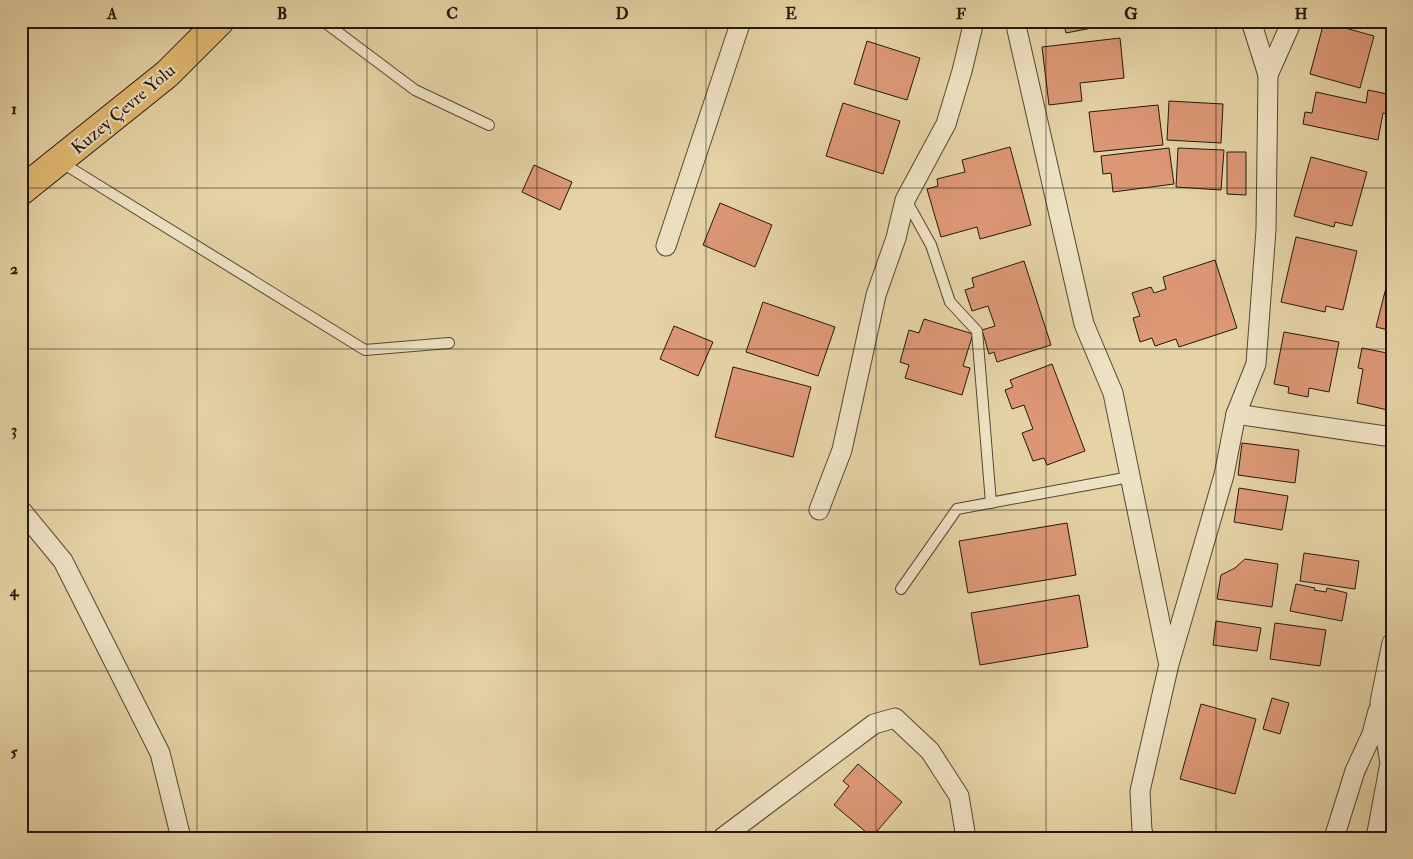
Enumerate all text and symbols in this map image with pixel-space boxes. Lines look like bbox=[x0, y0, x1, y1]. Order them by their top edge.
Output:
text: A bbox=[106, 4, 118, 24]
text: B bbox=[277, 4, 287, 24]
text: C bbox=[446, 4, 458, 24]
text: D bbox=[615, 4, 629, 24]
text: E bbox=[785, 4, 797, 24]
text: F bbox=[956, 4, 966, 24]
text: G bbox=[1124, 4, 1138, 24]
text: H bbox=[1294, 4, 1308, 24]
street label: Kuzey Çevre Yolu bbox=[67, 59, 180, 160]
text: 1 bbox=[11, 99, 17, 119]
text: 2 bbox=[10, 259, 18, 279]
text: 3 bbox=[11, 420, 17, 440]
text: 4 bbox=[9, 581, 20, 601]
text: 5 bbox=[10, 742, 18, 762]

